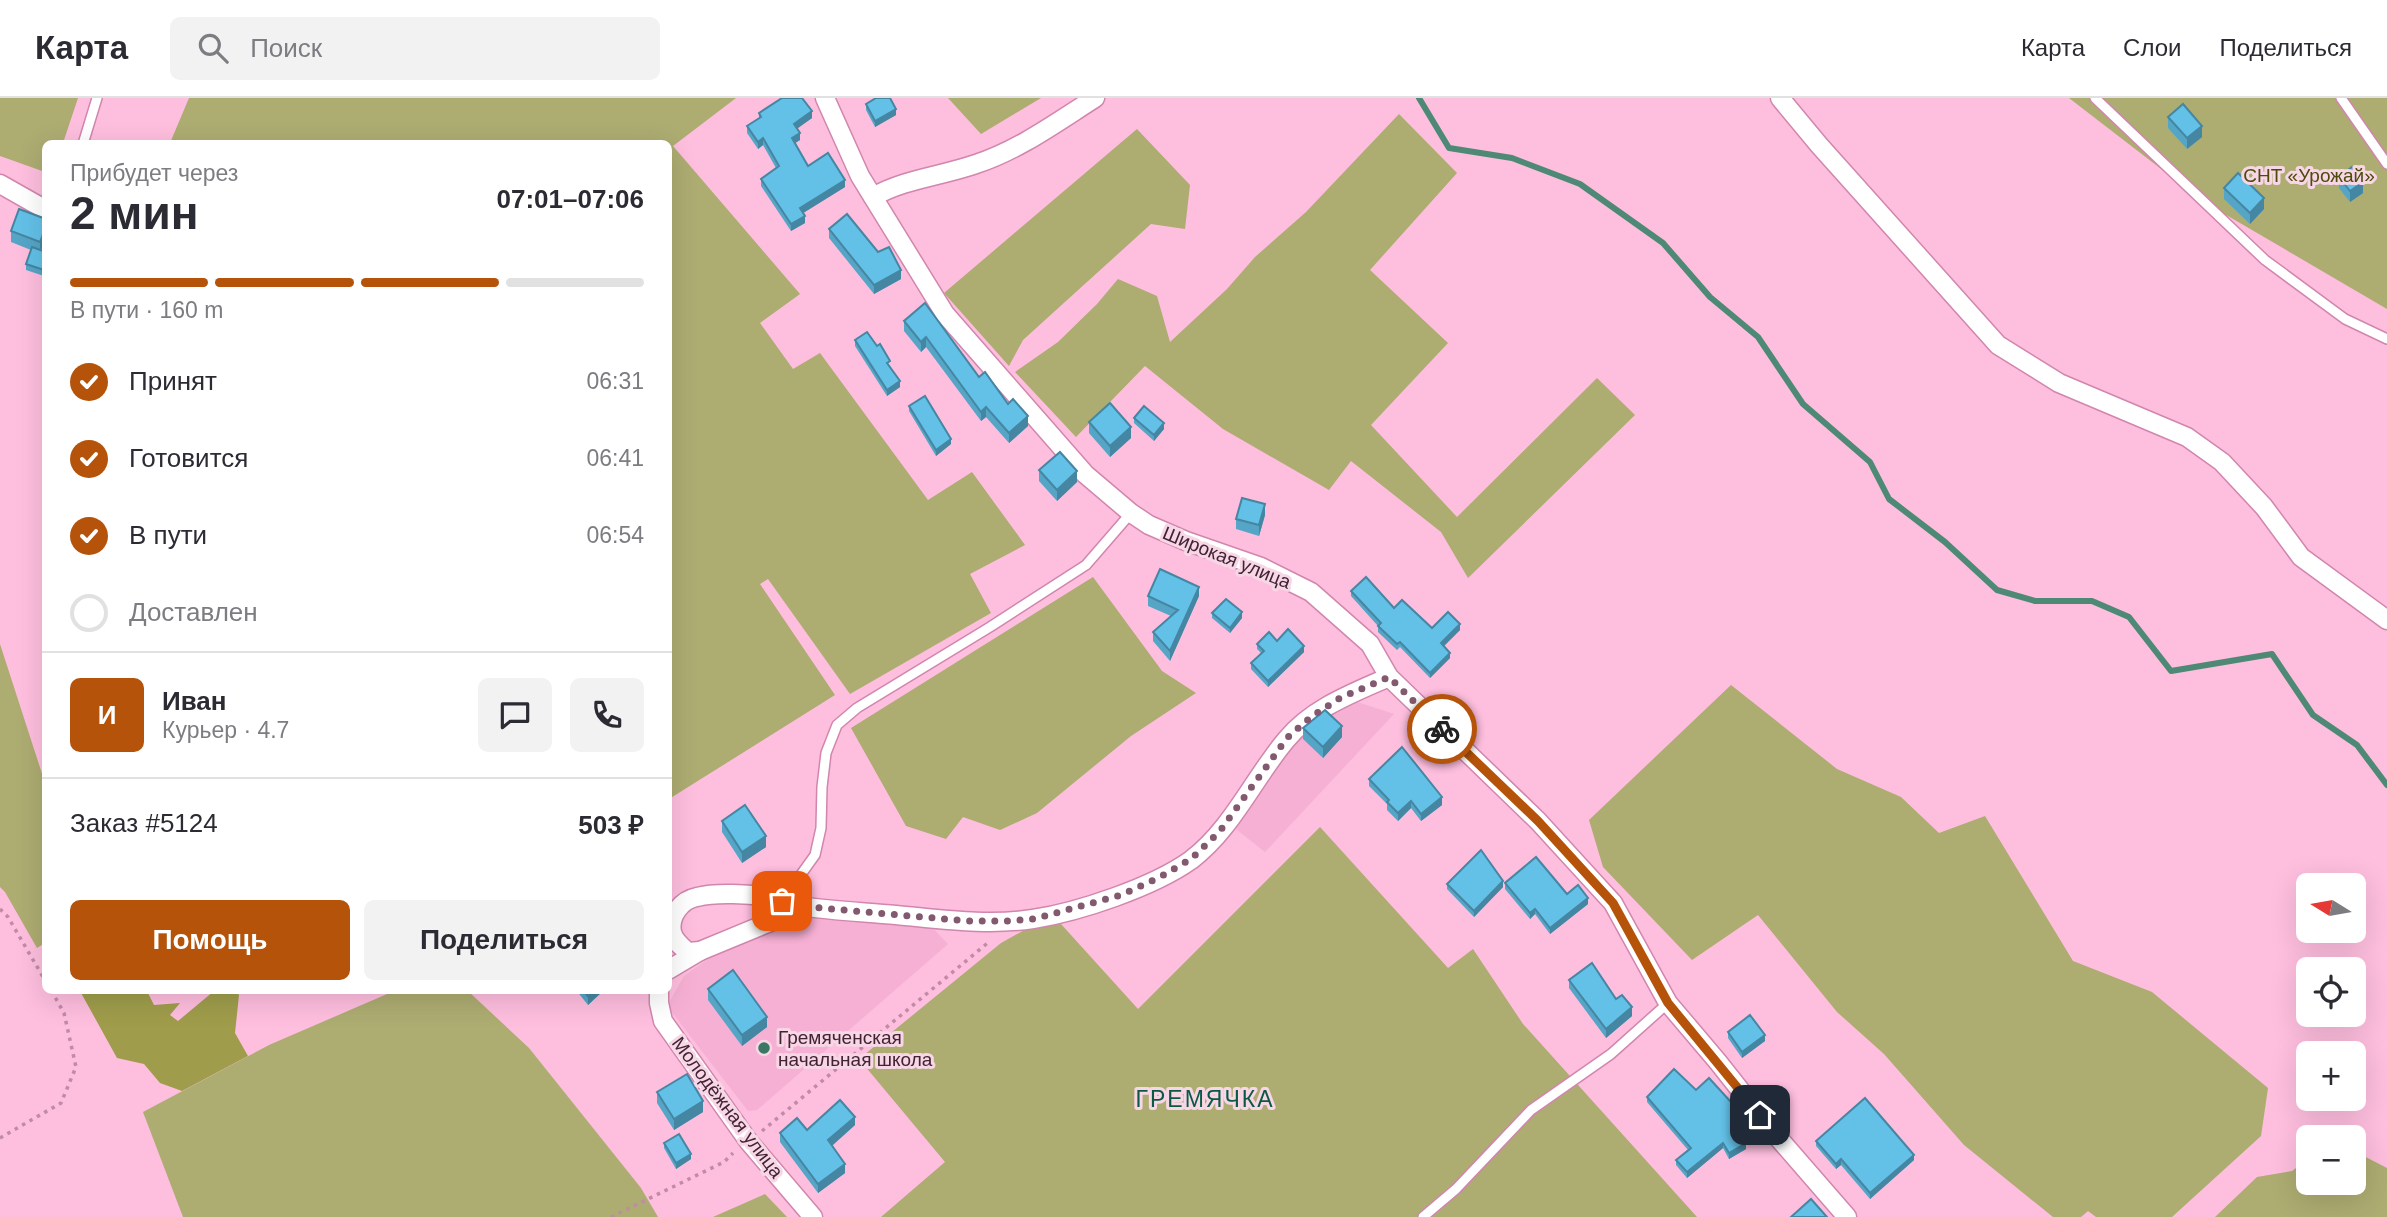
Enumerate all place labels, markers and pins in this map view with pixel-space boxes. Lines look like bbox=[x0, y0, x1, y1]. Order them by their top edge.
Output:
pin bbox=[752, 871, 812, 931]
place label: Гремяченская начальная школа bbox=[778, 1027, 933, 1070]
marker: Гремяченская начальная школа bbox=[756, 1040, 772, 1056]
pin bbox=[1730, 1085, 1790, 1145]

